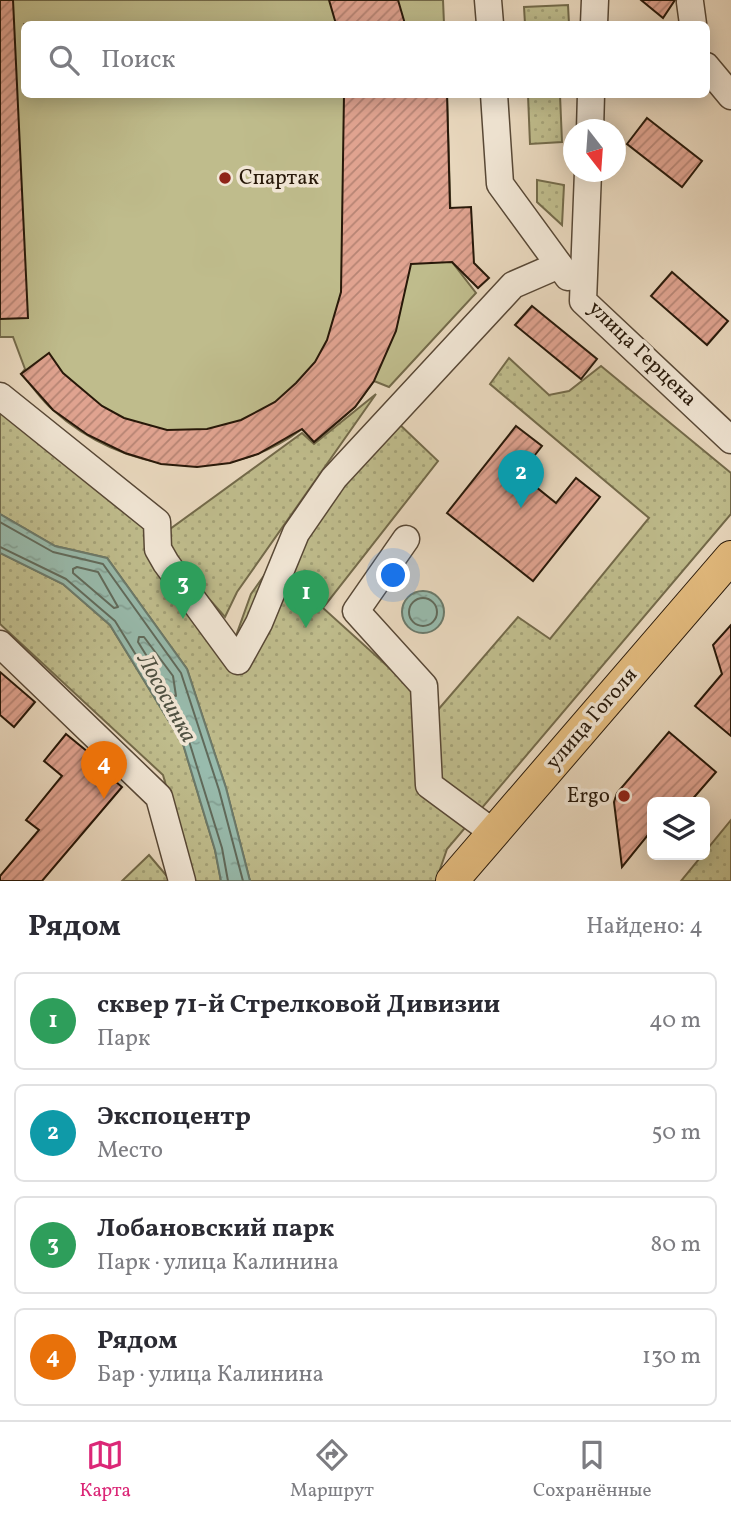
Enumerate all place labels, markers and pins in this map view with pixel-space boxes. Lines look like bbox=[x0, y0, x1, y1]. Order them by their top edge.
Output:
place label: Спартак bbox=[239, 164, 319, 193]
marker: Спартак bbox=[217, 170, 233, 186]
pin: 2 bbox=[498, 450, 544, 508]
pin: 3 bbox=[160, 561, 206, 619]
pin: 1 bbox=[283, 570, 329, 628]
pin: 4 bbox=[81, 741, 127, 799]
place label: Ergo bbox=[567, 782, 610, 811]
marker: Ergo bbox=[616, 788, 632, 804]

